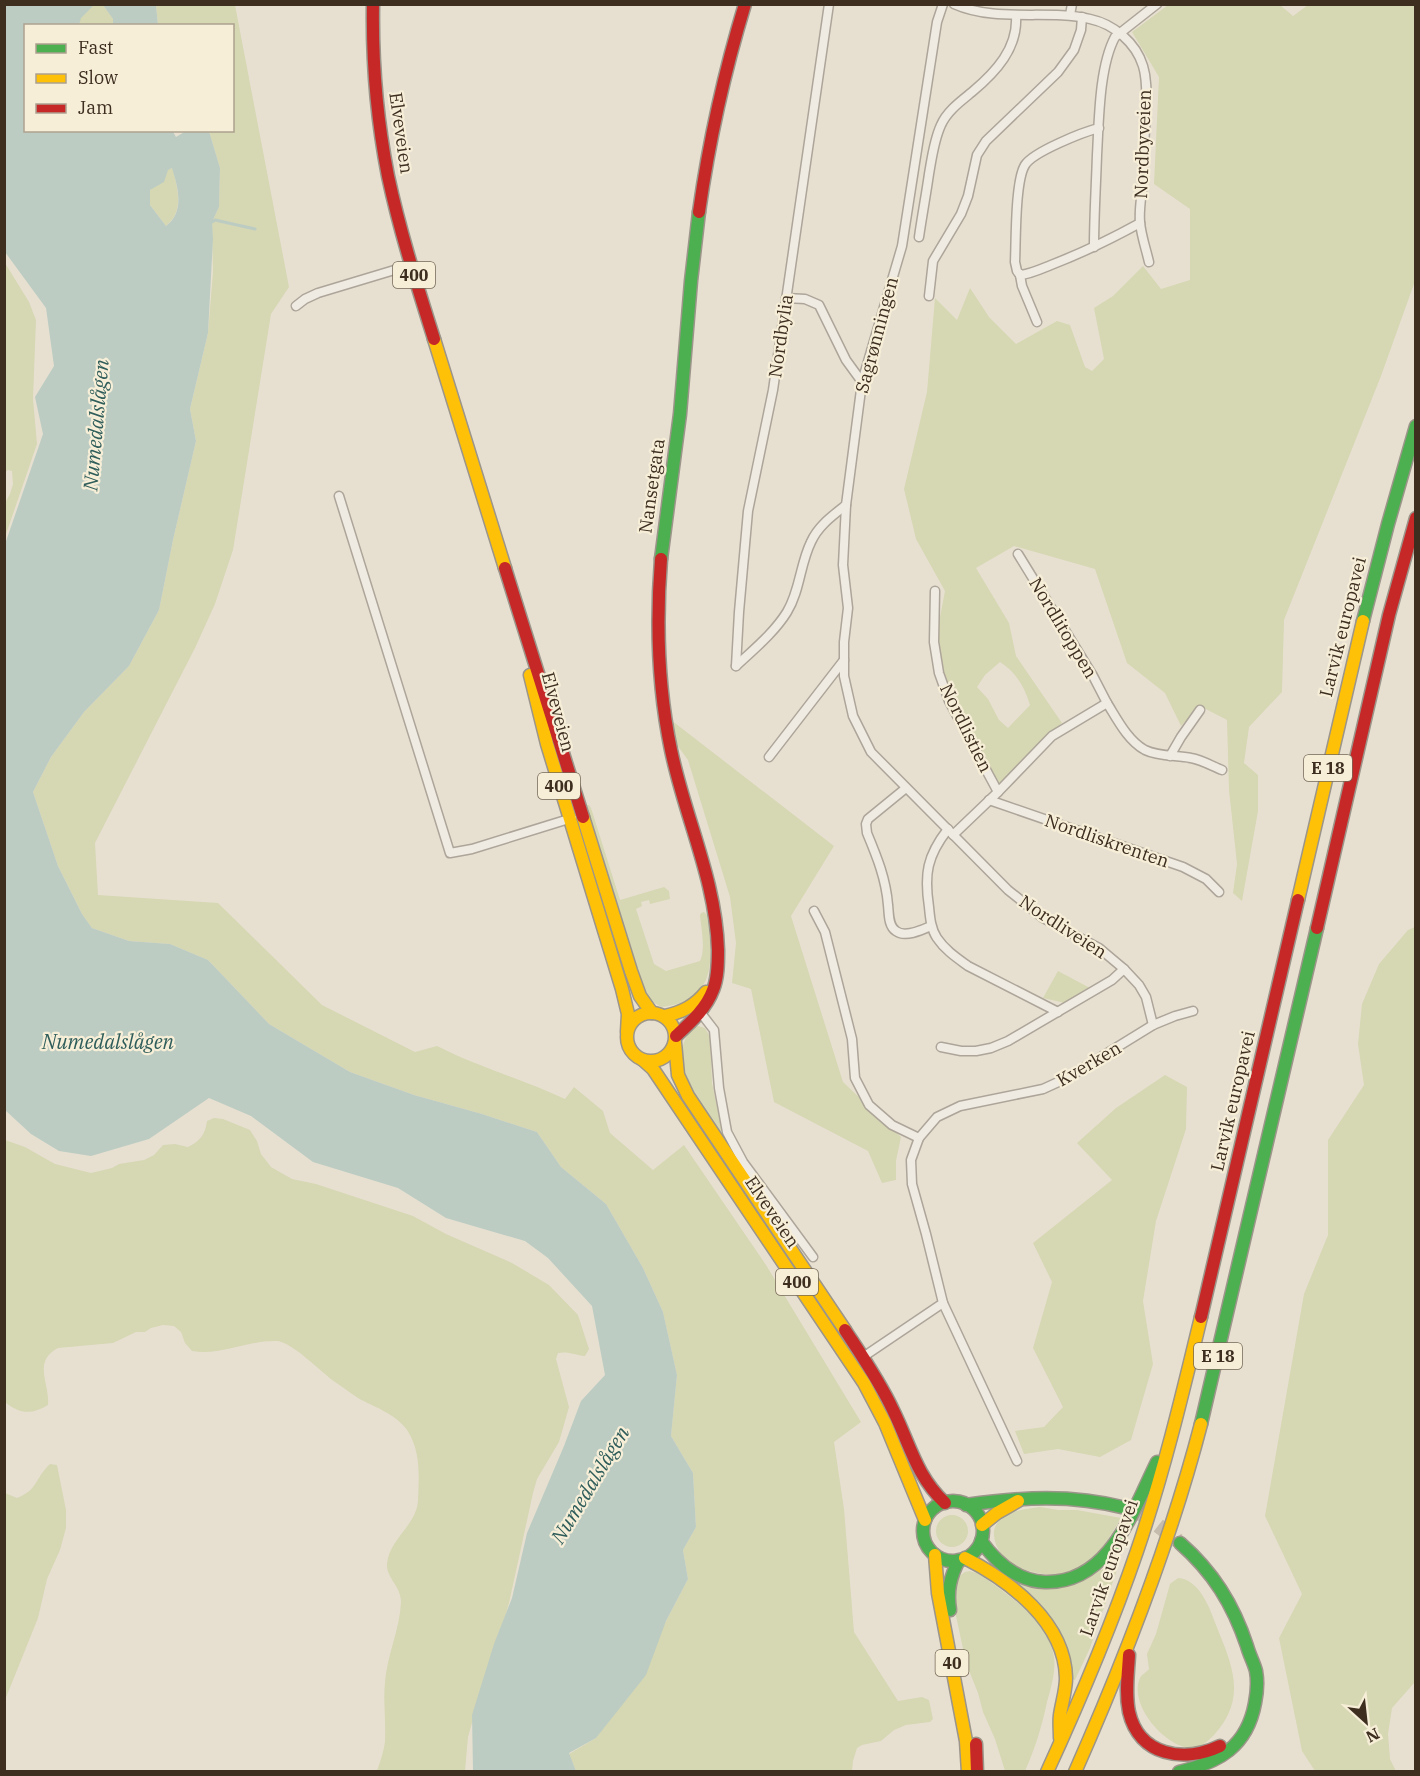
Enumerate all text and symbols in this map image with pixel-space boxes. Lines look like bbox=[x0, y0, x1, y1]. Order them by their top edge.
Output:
legend bbox=[24, 24, 234, 132]
text: Fast bbox=[78, 36, 113, 59]
text: Slow bbox=[78, 66, 118, 89]
street label: Nordbyveien bbox=[1129, 89, 1156, 199]
street label: Elveveien bbox=[384, 91, 419, 175]
text: Jam bbox=[78, 96, 113, 119]
road number: 400 bbox=[393, 262, 435, 288]
street label: Sagrønningen bbox=[850, 274, 903, 395]
street label: Nordbylia bbox=[763, 292, 798, 379]
water label: Numedalslågen bbox=[76, 357, 115, 493]
street label: Nansetgata bbox=[633, 437, 670, 535]
street label: Larvik europavei bbox=[1314, 554, 1371, 699]
street label: Nordlitoppen bbox=[1024, 573, 1103, 683]
street label: Elveveien bbox=[537, 669, 580, 754]
street label: Nordlistien bbox=[935, 680, 998, 776]
road number: E 18 bbox=[1304, 755, 1352, 781]
road number: 400 bbox=[538, 773, 580, 799]
street label: Nordliskrenten bbox=[1042, 808, 1172, 873]
street label: Nordliveien bbox=[1015, 890, 1111, 963]
water label: Numedalslågen bbox=[41, 1028, 175, 1055]
street label: Larvik europavei bbox=[1205, 1028, 1260, 1173]
street label: Kverken bbox=[1052, 1036, 1125, 1091]
street label: Elveveien bbox=[740, 1171, 805, 1252]
road number: 400 bbox=[776, 1269, 818, 1295]
road number: E 18 bbox=[1194, 1343, 1242, 1369]
water label: Numedalslågen bbox=[543, 1421, 635, 1549]
street label: Larvik europavei bbox=[1074, 1496, 1143, 1639]
road number: 40 bbox=[936, 1650, 968, 1676]
north arrow bbox=[1336, 1692, 1396, 1752]
text: N bbox=[1363, 1724, 1383, 1747]

